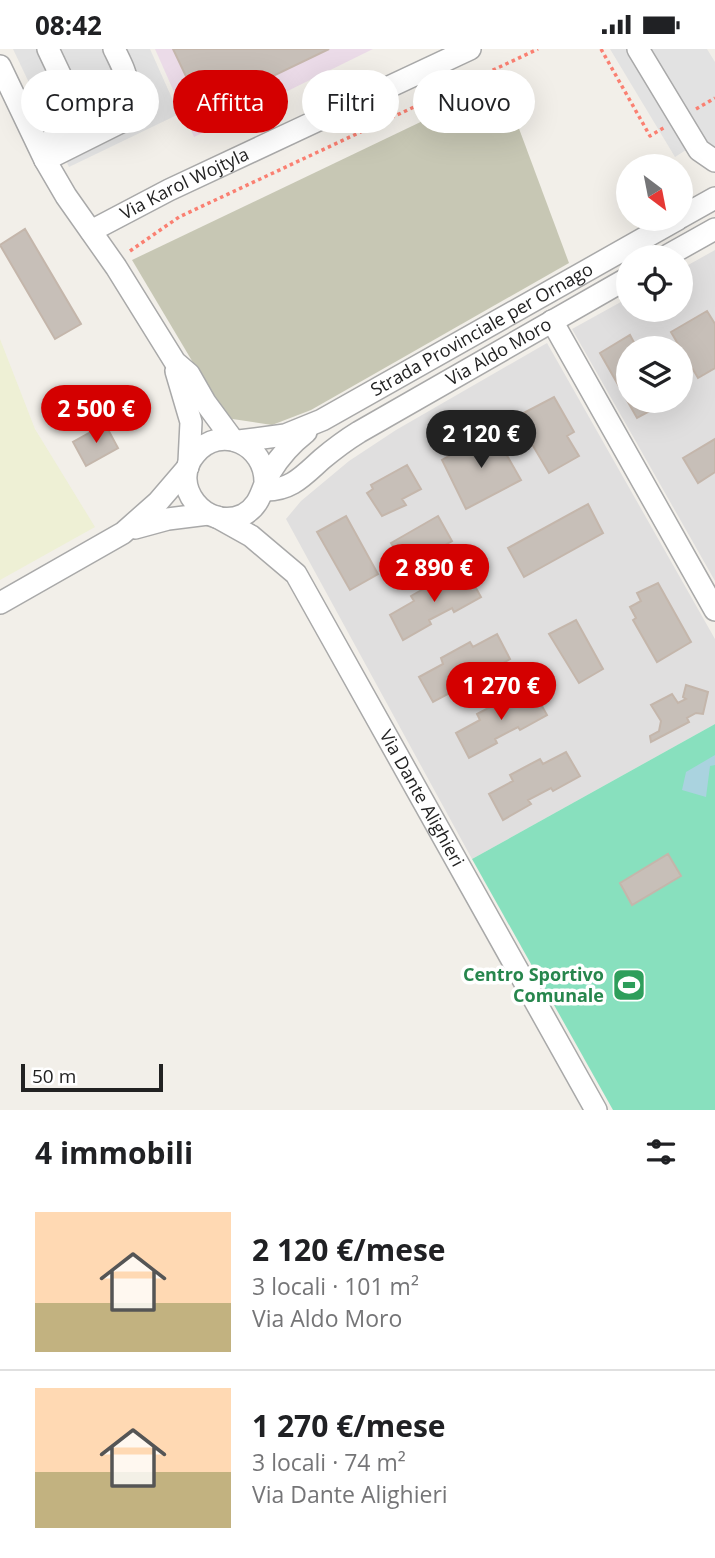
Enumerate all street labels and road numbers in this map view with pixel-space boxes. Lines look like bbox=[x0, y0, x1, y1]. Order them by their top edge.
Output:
street label: Via Karol Wojtyla bbox=[116, 141, 253, 225]
street label: Strada Provinciale per Ornago bbox=[366, 256, 597, 401]
street label: Via Aldo Moro bbox=[441, 311, 555, 391]
street label: Via Dante Alighieri bbox=[375, 725, 470, 871]

